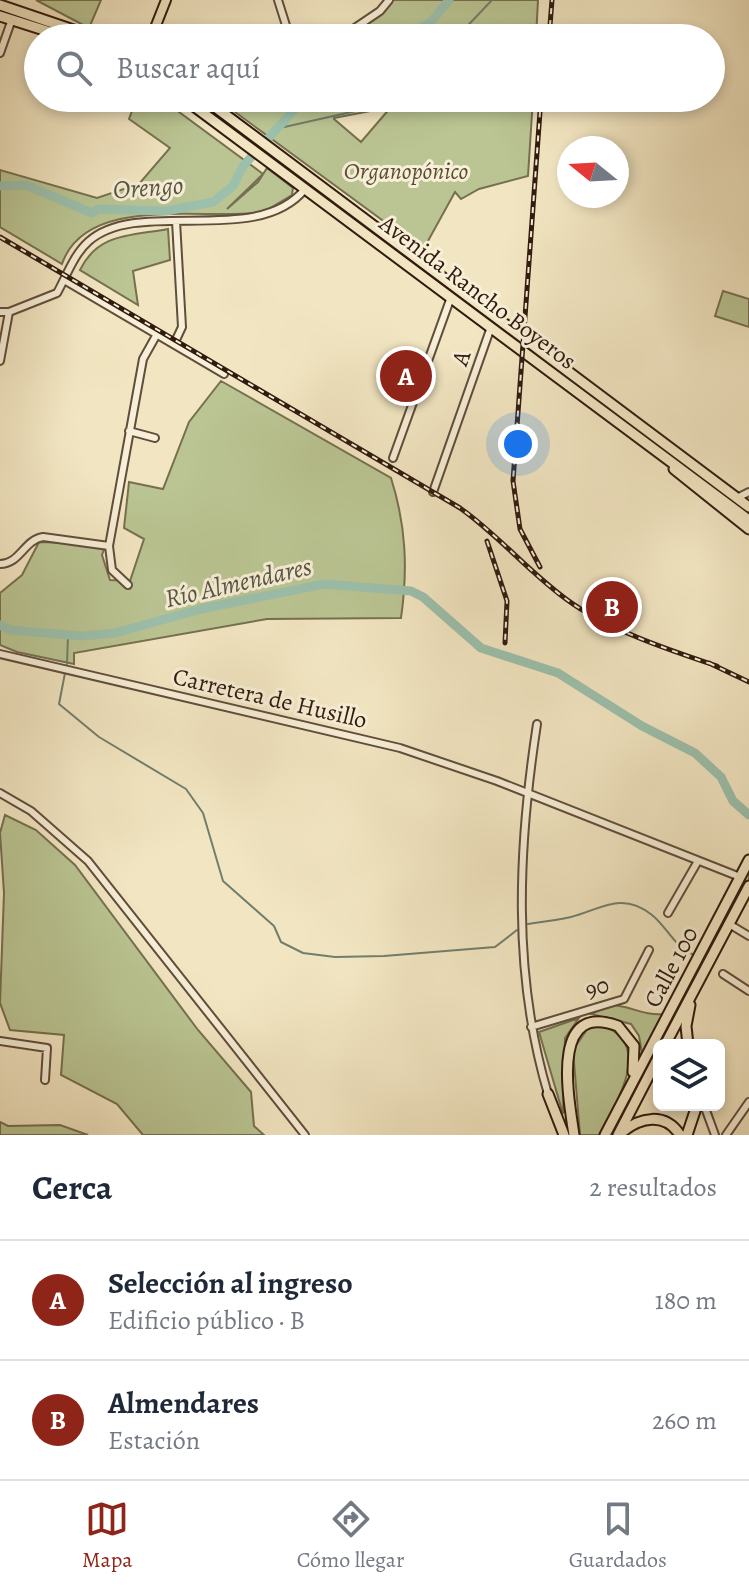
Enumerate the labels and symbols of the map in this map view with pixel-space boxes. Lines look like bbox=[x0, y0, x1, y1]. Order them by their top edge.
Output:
north arrow bbox=[557, 136, 629, 208]
park label: Organopónico bbox=[344, 155, 468, 187]
water label: Orengo bbox=[112, 168, 184, 207]
street label: Avenida Rancho Boyeros bbox=[374, 209, 582, 375]
pin: A bbox=[380, 346, 432, 406]
street label: A bbox=[445, 347, 477, 369]
your location bbox=[498, 424, 538, 464]
water label: Río Almendares bbox=[161, 549, 315, 616]
pin: B bbox=[586, 577, 638, 637]
street label: Carretera de Husillo bbox=[170, 660, 370, 736]
street label: Calle 100 bbox=[636, 921, 706, 1013]
street label: 90 bbox=[581, 968, 613, 1006]

